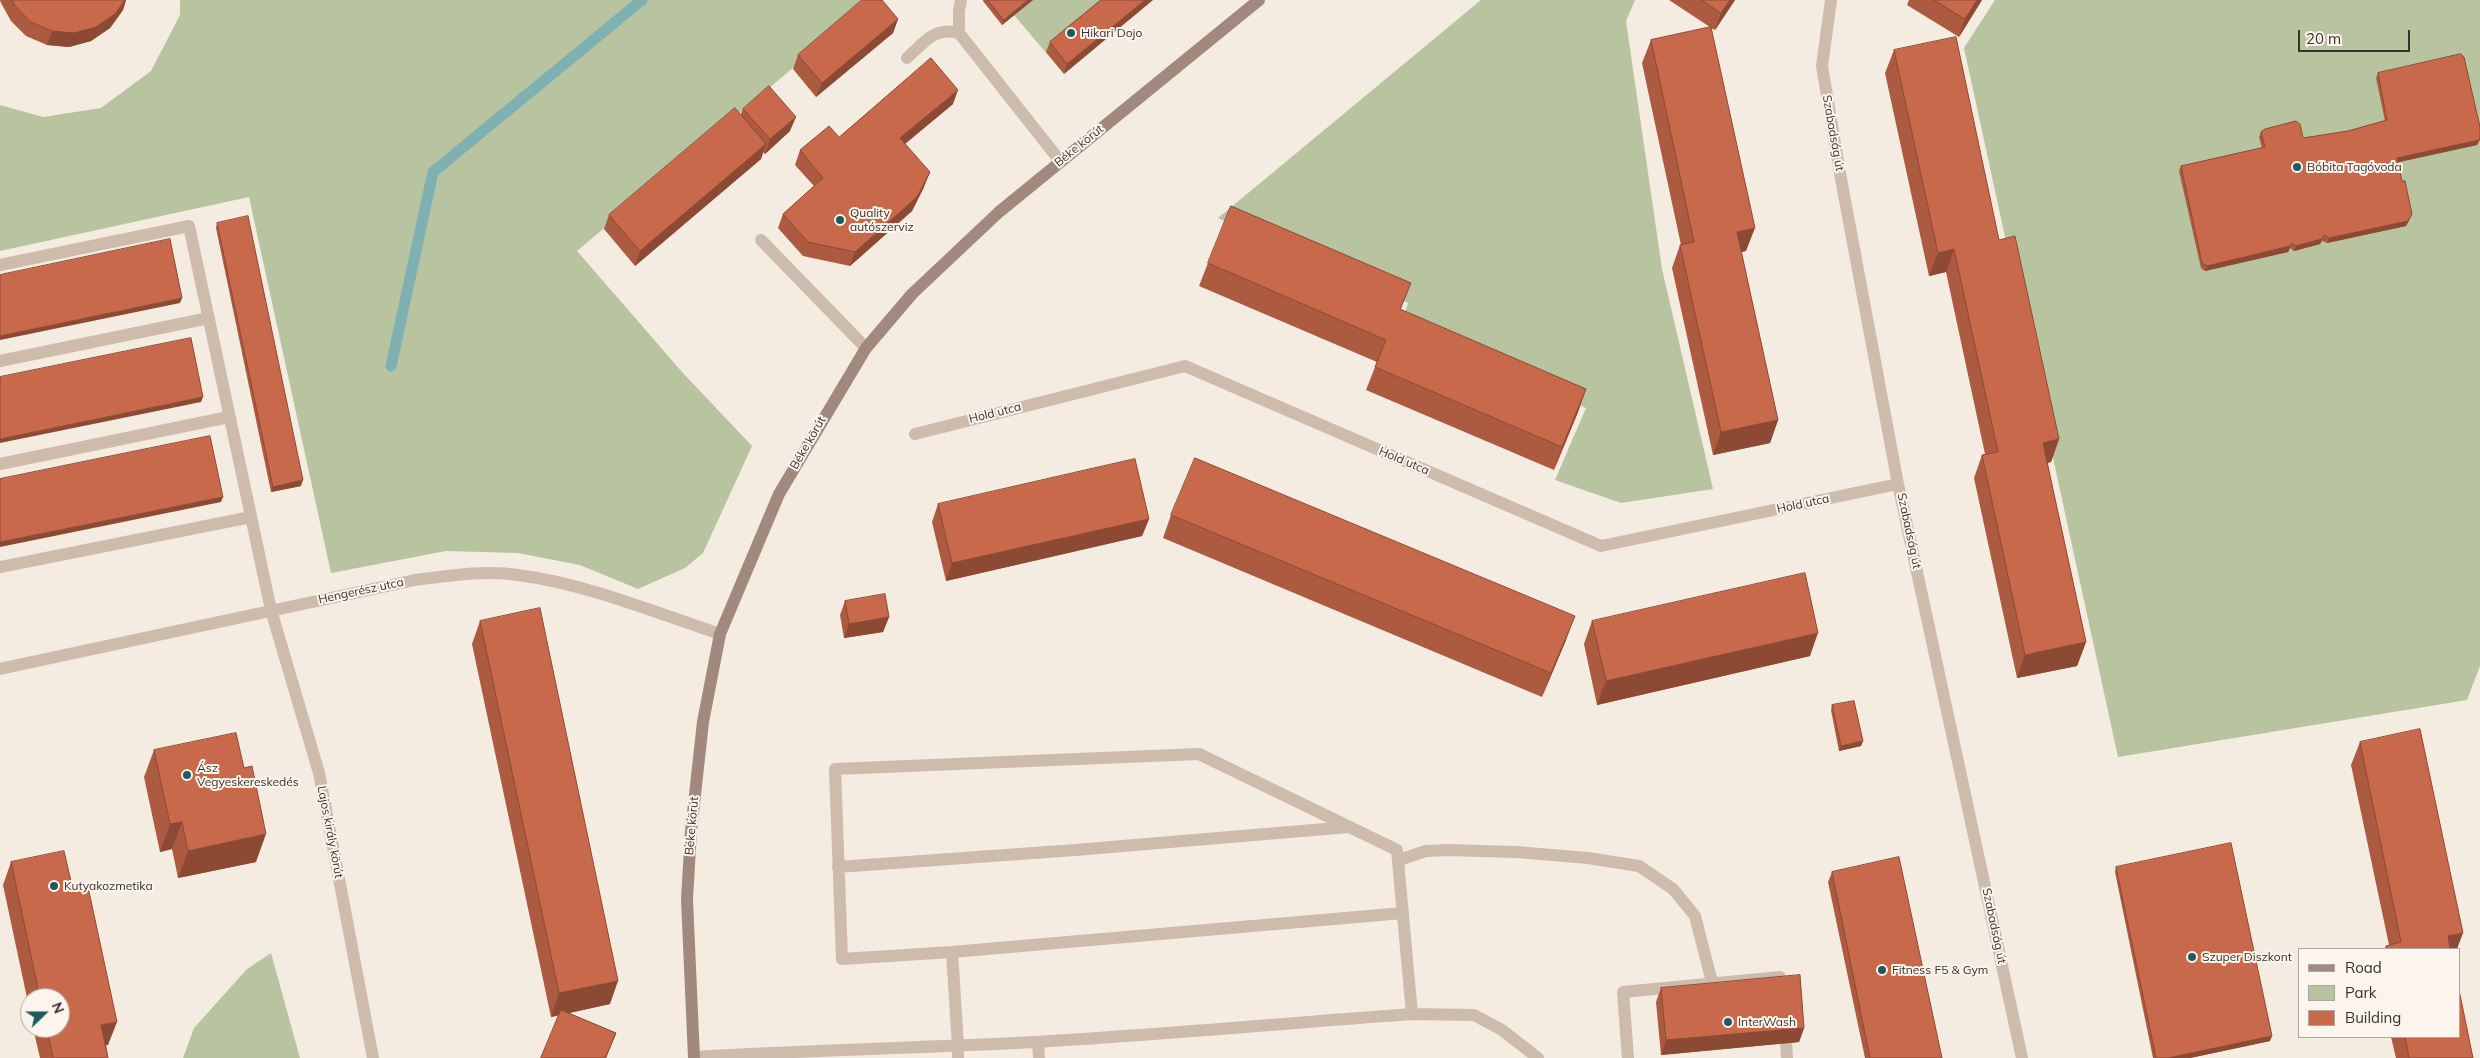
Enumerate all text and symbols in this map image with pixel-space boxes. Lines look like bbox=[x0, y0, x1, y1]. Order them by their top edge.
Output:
scale bar bbox=[2300, 20, 2412, 52]
place label: Hikari Dojo bbox=[1081, 26, 1142, 40]
marker: Hikari Dojo bbox=[1065, 27, 1077, 39]
text: 20 m bbox=[2306, 29, 2341, 48]
street label: Szabadság út bbox=[1819, 94, 1847, 172]
street label: Béke körút bbox=[1052, 122, 1106, 170]
place label: Bóbita Tagóvoda bbox=[2307, 160, 2402, 174]
marker: Bóbita Tagóvoda bbox=[2291, 161, 2303, 173]
place label: Quality autószerviz bbox=[850, 206, 914, 234]
marker: Quality autószerviz bbox=[834, 214, 846, 226]
street label: Hold utca bbox=[967, 400, 1023, 426]
street label: Béke körút bbox=[787, 414, 829, 472]
street label: Hold utca bbox=[1377, 444, 1431, 478]
street label: Hold utca bbox=[1775, 491, 1831, 517]
street label: Szabadság út bbox=[1894, 492, 1924, 570]
street label: Hengerész utca bbox=[317, 575, 405, 607]
place label: Ász Vegyeskereskedés bbox=[197, 761, 299, 789]
marker: Ász Vegyeskereskedés bbox=[181, 769, 193, 781]
street label: Lajos király körút bbox=[314, 785, 346, 879]
street label: Béke körút bbox=[682, 796, 702, 856]
place label: Kutyakozmetika bbox=[64, 879, 153, 893]
marker: Kutyakozmetika bbox=[48, 880, 60, 892]
street label: Szabadság út bbox=[1979, 887, 2009, 965]
legend bbox=[2298, 948, 2460, 1038]
place label: Szuper Diszkont bbox=[2202, 950, 2292, 964]
marker: Szuper Diszkont bbox=[2186, 951, 2198, 963]
text: Road bbox=[2345, 958, 2382, 977]
place label: Fitness F5 & Gym bbox=[1892, 963, 1988, 977]
marker: Fitness F5 & Gym bbox=[1876, 964, 1888, 976]
text: Park bbox=[2345, 983, 2377, 1002]
north arrow bbox=[20, 988, 70, 1038]
text: N bbox=[48, 999, 68, 1016]
text: Building bbox=[2345, 1008, 2401, 1027]
place label: InterWash bbox=[1738, 1015, 1796, 1029]
marker: InterWash bbox=[1722, 1016, 1734, 1028]

